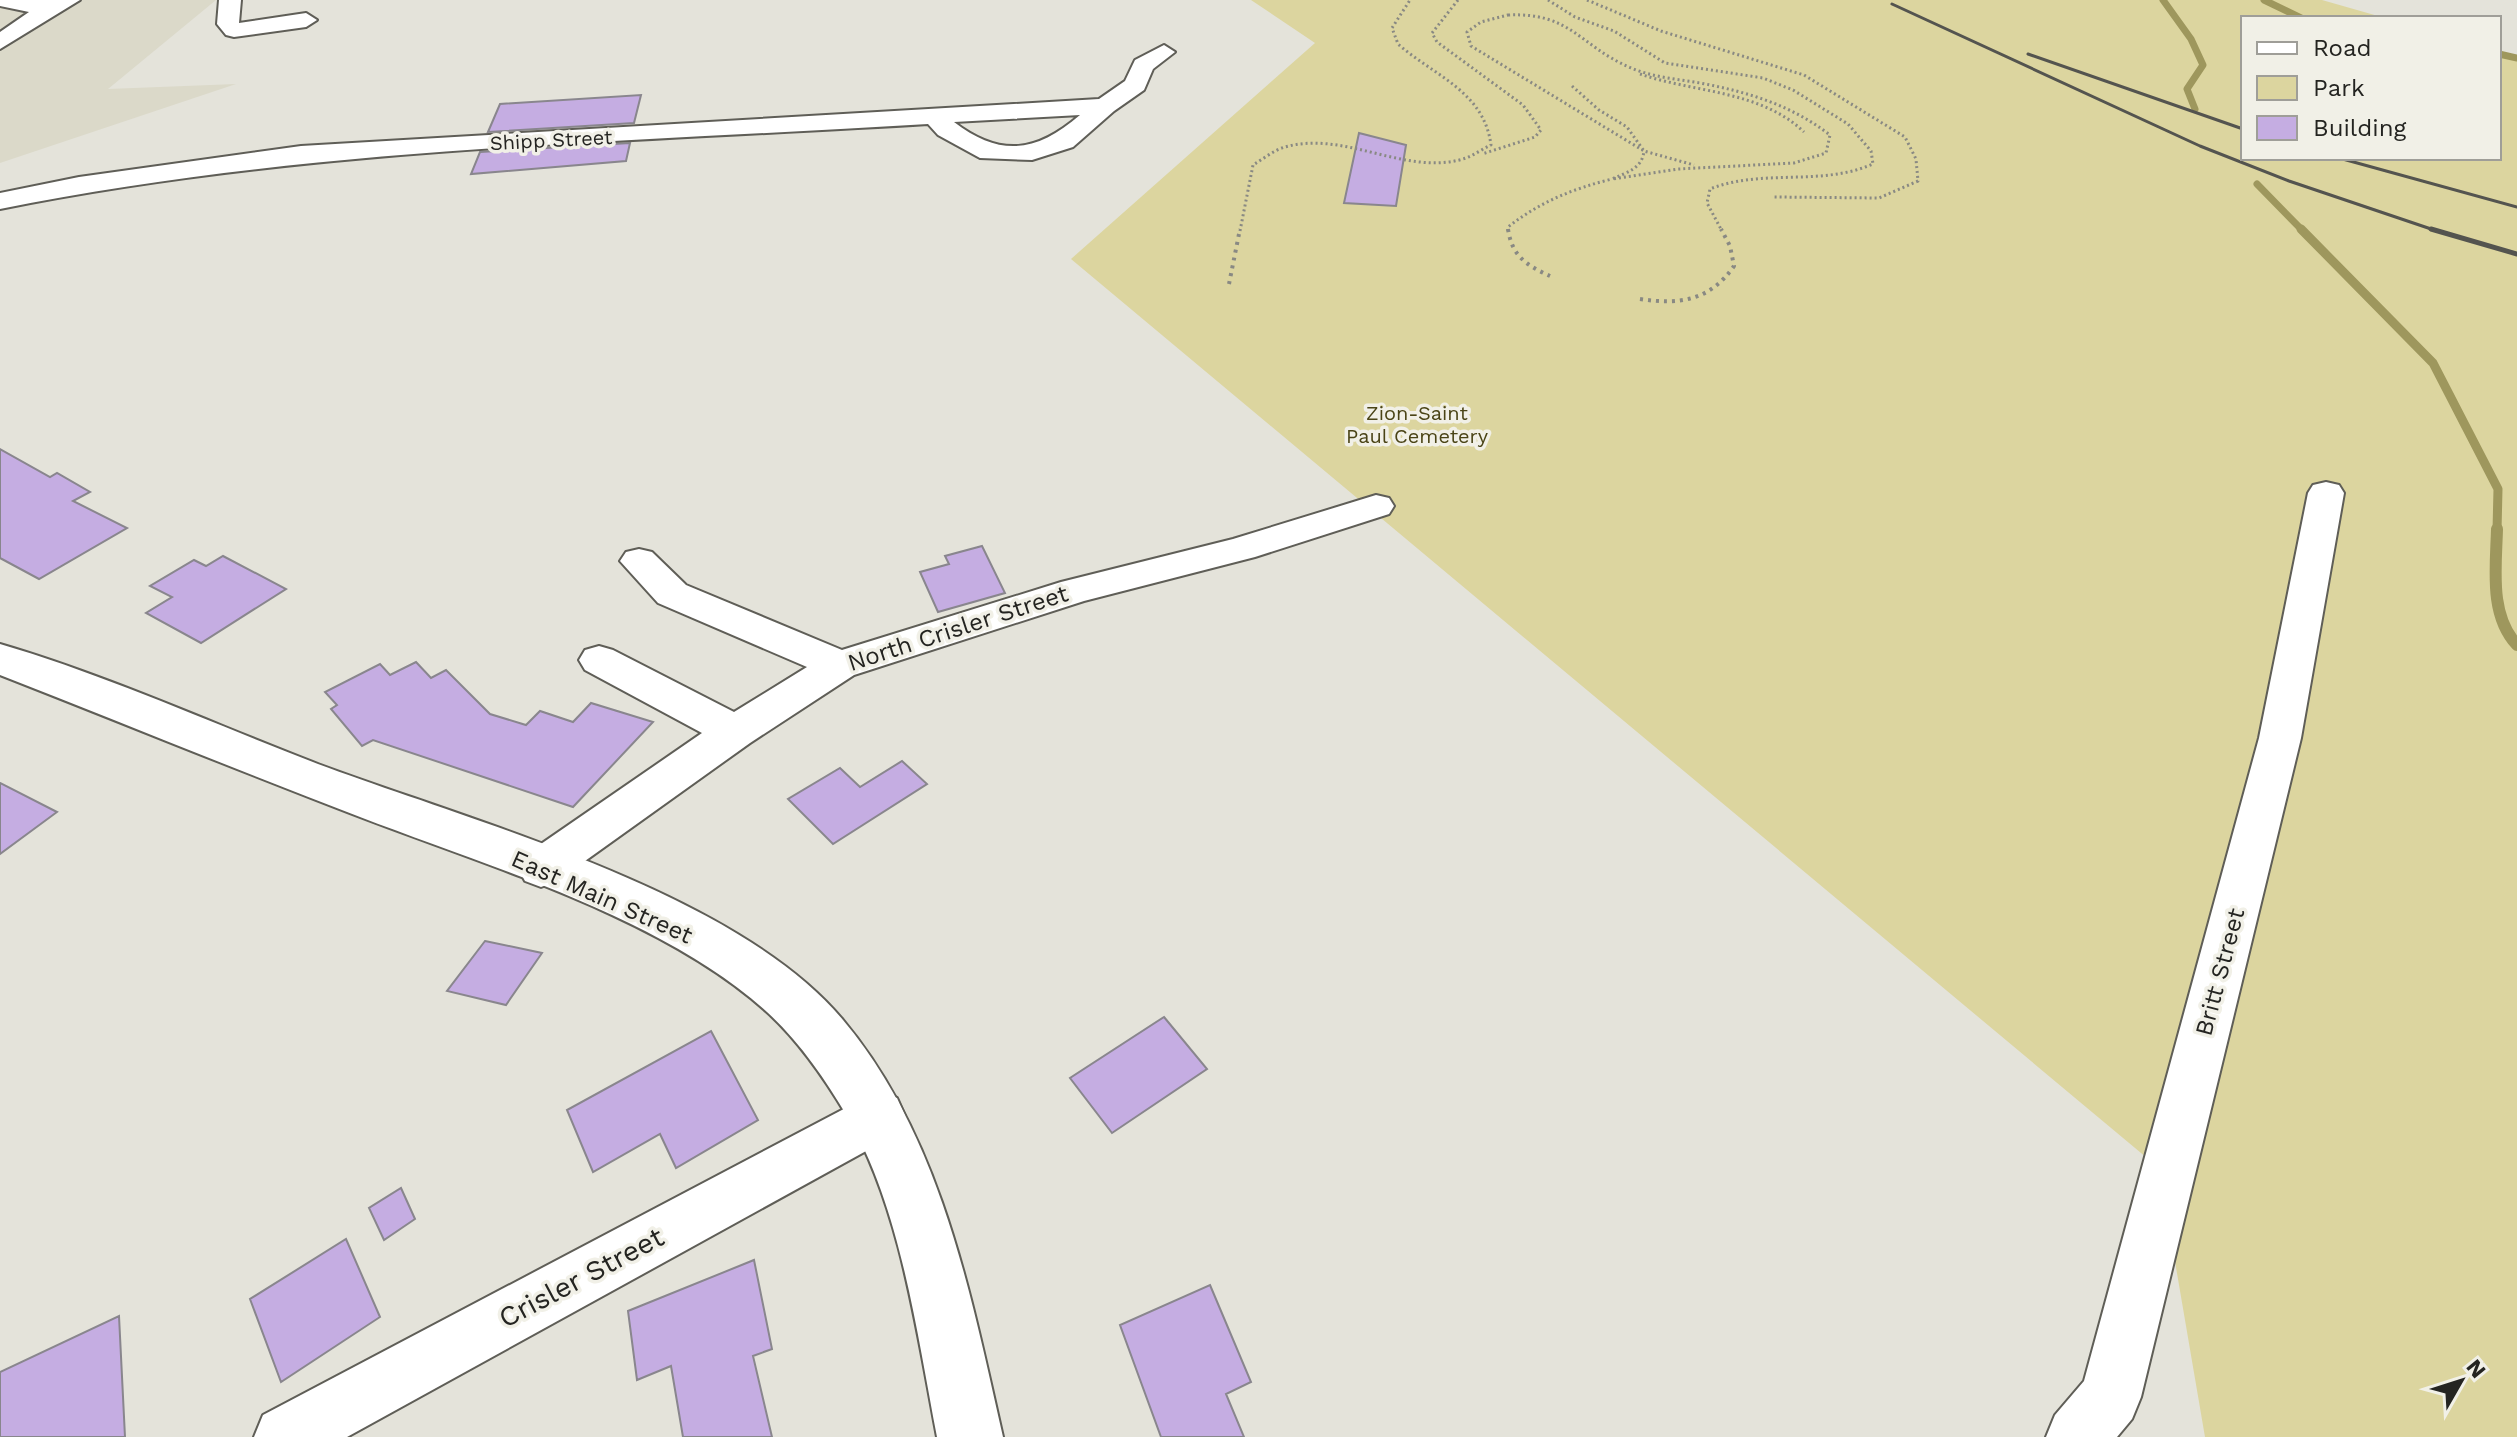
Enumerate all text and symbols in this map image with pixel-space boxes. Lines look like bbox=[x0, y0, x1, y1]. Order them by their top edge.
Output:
legend bbox=[2241, 16, 2501, 160]
text: Road bbox=[2313, 34, 2372, 62]
text: Park bbox=[2313, 74, 2365, 102]
text: Building bbox=[2313, 114, 2406, 142]
street label: Shipp Street bbox=[489, 125, 613, 155]
park label: Zion-Saint Paul Cemetery bbox=[1346, 401, 1489, 448]
street label: North Crisler Street bbox=[844, 579, 1072, 677]
street label: East Main Street bbox=[507, 844, 697, 950]
street label: Britt Street bbox=[2190, 905, 2250, 1039]
street label: Crisler Street bbox=[493, 1220, 670, 1335]
north arrow bbox=[2421, 1341, 2501, 1421]
text: N bbox=[2461, 1355, 2491, 1383]

